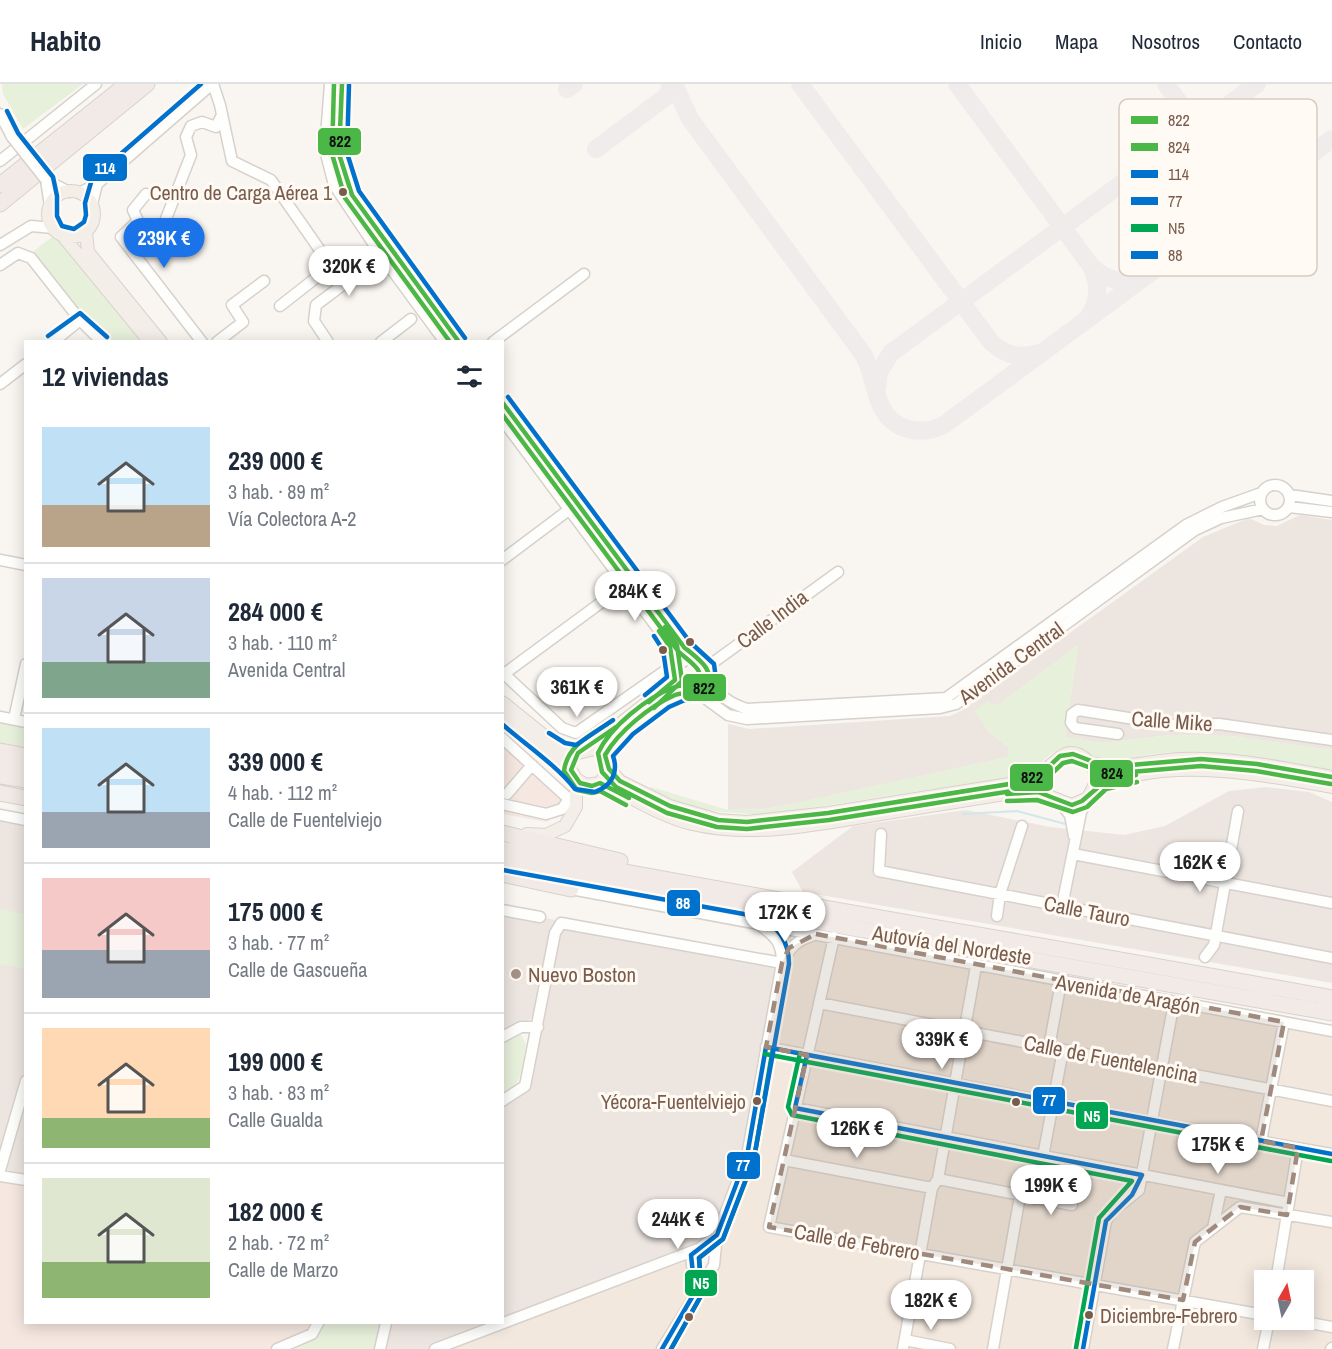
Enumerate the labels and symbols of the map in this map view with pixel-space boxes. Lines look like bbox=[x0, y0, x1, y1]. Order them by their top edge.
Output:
legend bbox=[1119, 99, 1317, 276]
text: 822 bbox=[1168, 109, 1190, 131]
line badge: 822 bbox=[317, 127, 362, 156]
text: 822 bbox=[329, 130, 351, 152]
text: 824 bbox=[1168, 136, 1190, 158]
line badge: 114 bbox=[82, 153, 128, 182]
text: 114 bbox=[94, 157, 116, 179]
text: 114 bbox=[1168, 163, 1189, 185]
place label: Centro de Carga Aérea 1 bbox=[150, 179, 332, 206]
marker: Centro de Carga Aérea 1 bbox=[337, 186, 349, 198]
text: 77 bbox=[1168, 190, 1183, 212]
text: N5 bbox=[1168, 217, 1185, 239]
pin: 239K € bbox=[115, 218, 213, 269]
text: 88 bbox=[1168, 244, 1183, 266]
pin: 320K € bbox=[300, 246, 398, 297]
pin: 284K € bbox=[586, 571, 684, 622]
street label: Calle India bbox=[730, 582, 814, 655]
street label: Avenida Central bbox=[952, 615, 1069, 712]
unlabelled marker bbox=[684, 636, 696, 648]
unlabelled marker bbox=[657, 644, 669, 656]
pin: 361K € bbox=[528, 667, 626, 718]
line badge: 822 bbox=[682, 673, 727, 702]
text: 822 bbox=[693, 677, 715, 699]
street label: Calle Mike bbox=[1130, 704, 1214, 738]
line badge: 824 bbox=[1089, 759, 1134, 788]
text: 824 bbox=[1101, 762, 1124, 784]
line badge: 822 bbox=[1009, 763, 1054, 792]
text: 822 bbox=[1021, 766, 1043, 788]
pin: 162K € bbox=[1151, 842, 1249, 893]
street label: Calle Tauro bbox=[1041, 888, 1133, 934]
line badge: 88 bbox=[666, 889, 701, 917]
text: 88 bbox=[676, 892, 690, 914]
pin: 172K € bbox=[736, 892, 834, 943]
street label: Autovía del Nordeste bbox=[869, 918, 1034, 972]
place label: Nuevo Boston bbox=[528, 960, 636, 989]
marker: Nuevo Boston bbox=[509, 967, 523, 981]
street label: Avenida de Aragón bbox=[1053, 967, 1203, 1021]
pin: 339K € bbox=[893, 1019, 991, 1070]
street label: Calle de Fuentelencina bbox=[1021, 1028, 1201, 1090]
line badge: 77 bbox=[1032, 1086, 1066, 1115]
place label: Yécora-Fuentelviejo bbox=[601, 1088, 746, 1115]
text: 77 bbox=[1042, 1089, 1056, 1111]
marker: Yécora-Fuentelviejo bbox=[751, 1095, 763, 1107]
unlabelled marker bbox=[1010, 1096, 1022, 1108]
line badge: N5 bbox=[1075, 1101, 1109, 1130]
text: N5 bbox=[1084, 1105, 1100, 1127]
pin: 126K € bbox=[808, 1108, 906, 1159]
pin: 175K € bbox=[1169, 1124, 1267, 1175]
line badge: 77 bbox=[726, 1151, 761, 1180]
text: 77 bbox=[736, 1154, 750, 1176]
pin: 199K € bbox=[1002, 1165, 1100, 1216]
pin: 244K € bbox=[629, 1199, 727, 1250]
street label: Calle de Febrero bbox=[792, 1217, 922, 1267]
line badge: N5 bbox=[684, 1269, 718, 1297]
north arrow bbox=[1254, 1270, 1314, 1330]
text: N5 bbox=[693, 1272, 709, 1294]
pin: 182K € bbox=[882, 1280, 980, 1331]
place label: Diciembre-Febrero bbox=[1100, 1302, 1238, 1329]
marker: Diciembre-Febrero bbox=[1083, 1309, 1095, 1321]
unlabelled marker bbox=[683, 1311, 695, 1323]

